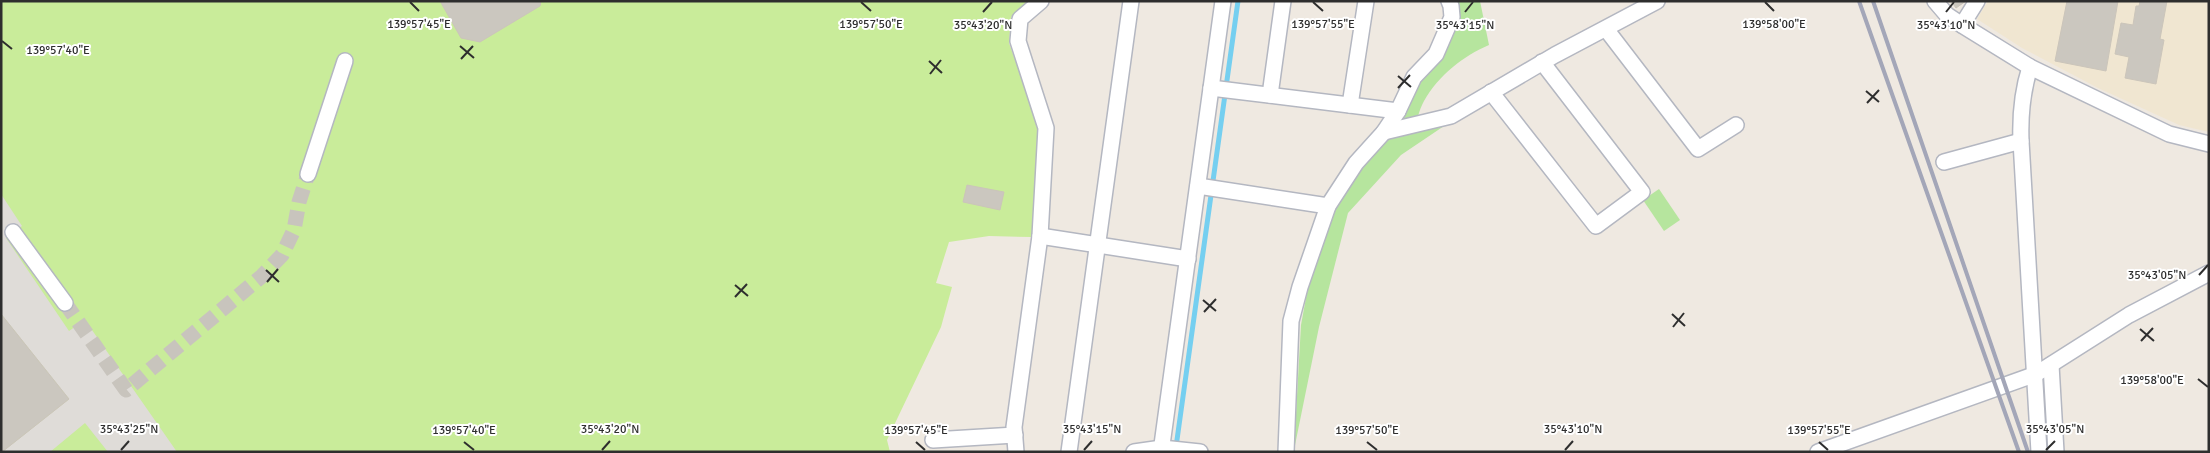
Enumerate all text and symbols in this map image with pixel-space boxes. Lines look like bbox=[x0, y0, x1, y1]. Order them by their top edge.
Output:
text: 139°57'45"E bbox=[387, 17, 451, 32]
text: 139°57'50"E bbox=[839, 17, 903, 32]
text: 139°57'55"E bbox=[1291, 17, 1355, 32]
text: 139°58'00"E bbox=[1742, 17, 1806, 32]
text: 35°43'20"N bbox=[954, 18, 1012, 33]
text: 35°43'15"N bbox=[1436, 18, 1494, 33]
text: 35°43'10"N bbox=[1917, 18, 1975, 33]
text: 139°57'40"E bbox=[26, 43, 90, 58]
text: 35°43'05"N bbox=[2128, 268, 2186, 283]
text: 139°58'00"E bbox=[2120, 373, 2184, 388]
text: 35°43'25"N bbox=[100, 422, 158, 437]
text: 35°43'20"N bbox=[581, 422, 639, 437]
text: 35°43'15"N bbox=[1063, 422, 1121, 437]
text: 35°43'10"N bbox=[1544, 422, 1602, 437]
text: 35°43'05"N bbox=[2026, 422, 2084, 437]
text: 139°57'40"E bbox=[432, 423, 496, 438]
text: 139°57'45"E bbox=[884, 423, 948, 438]
text: 139°57'50"E bbox=[1335, 423, 1399, 438]
text: 139°57'55"E bbox=[1787, 423, 1851, 438]

